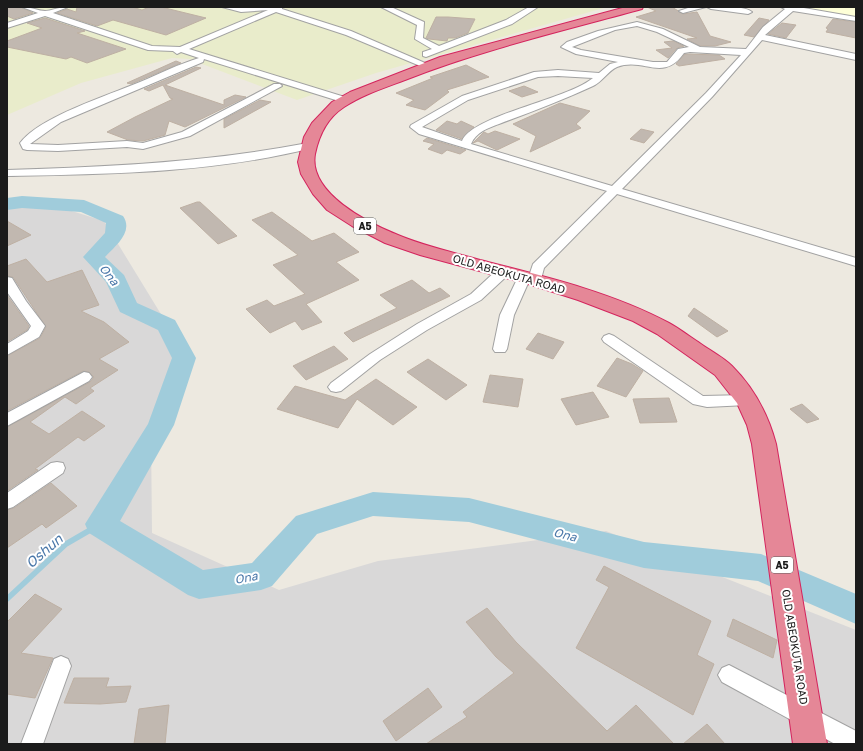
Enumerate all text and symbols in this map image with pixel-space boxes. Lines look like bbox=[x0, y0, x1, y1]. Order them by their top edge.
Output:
road number: A5 bbox=[354, 218, 376, 234]
street label: OLD ABEOKUTA ROAD bbox=[451, 251, 567, 296]
water label: Ona bbox=[96, 261, 123, 289]
water label: Ona bbox=[552, 524, 579, 545]
water label: Oshun bbox=[22, 529, 67, 571]
road number: A5 bbox=[771, 557, 793, 573]
water label: Ona bbox=[233, 568, 260, 587]
street label: OLD ABEOKUTA ROAD bbox=[780, 588, 811, 706]

